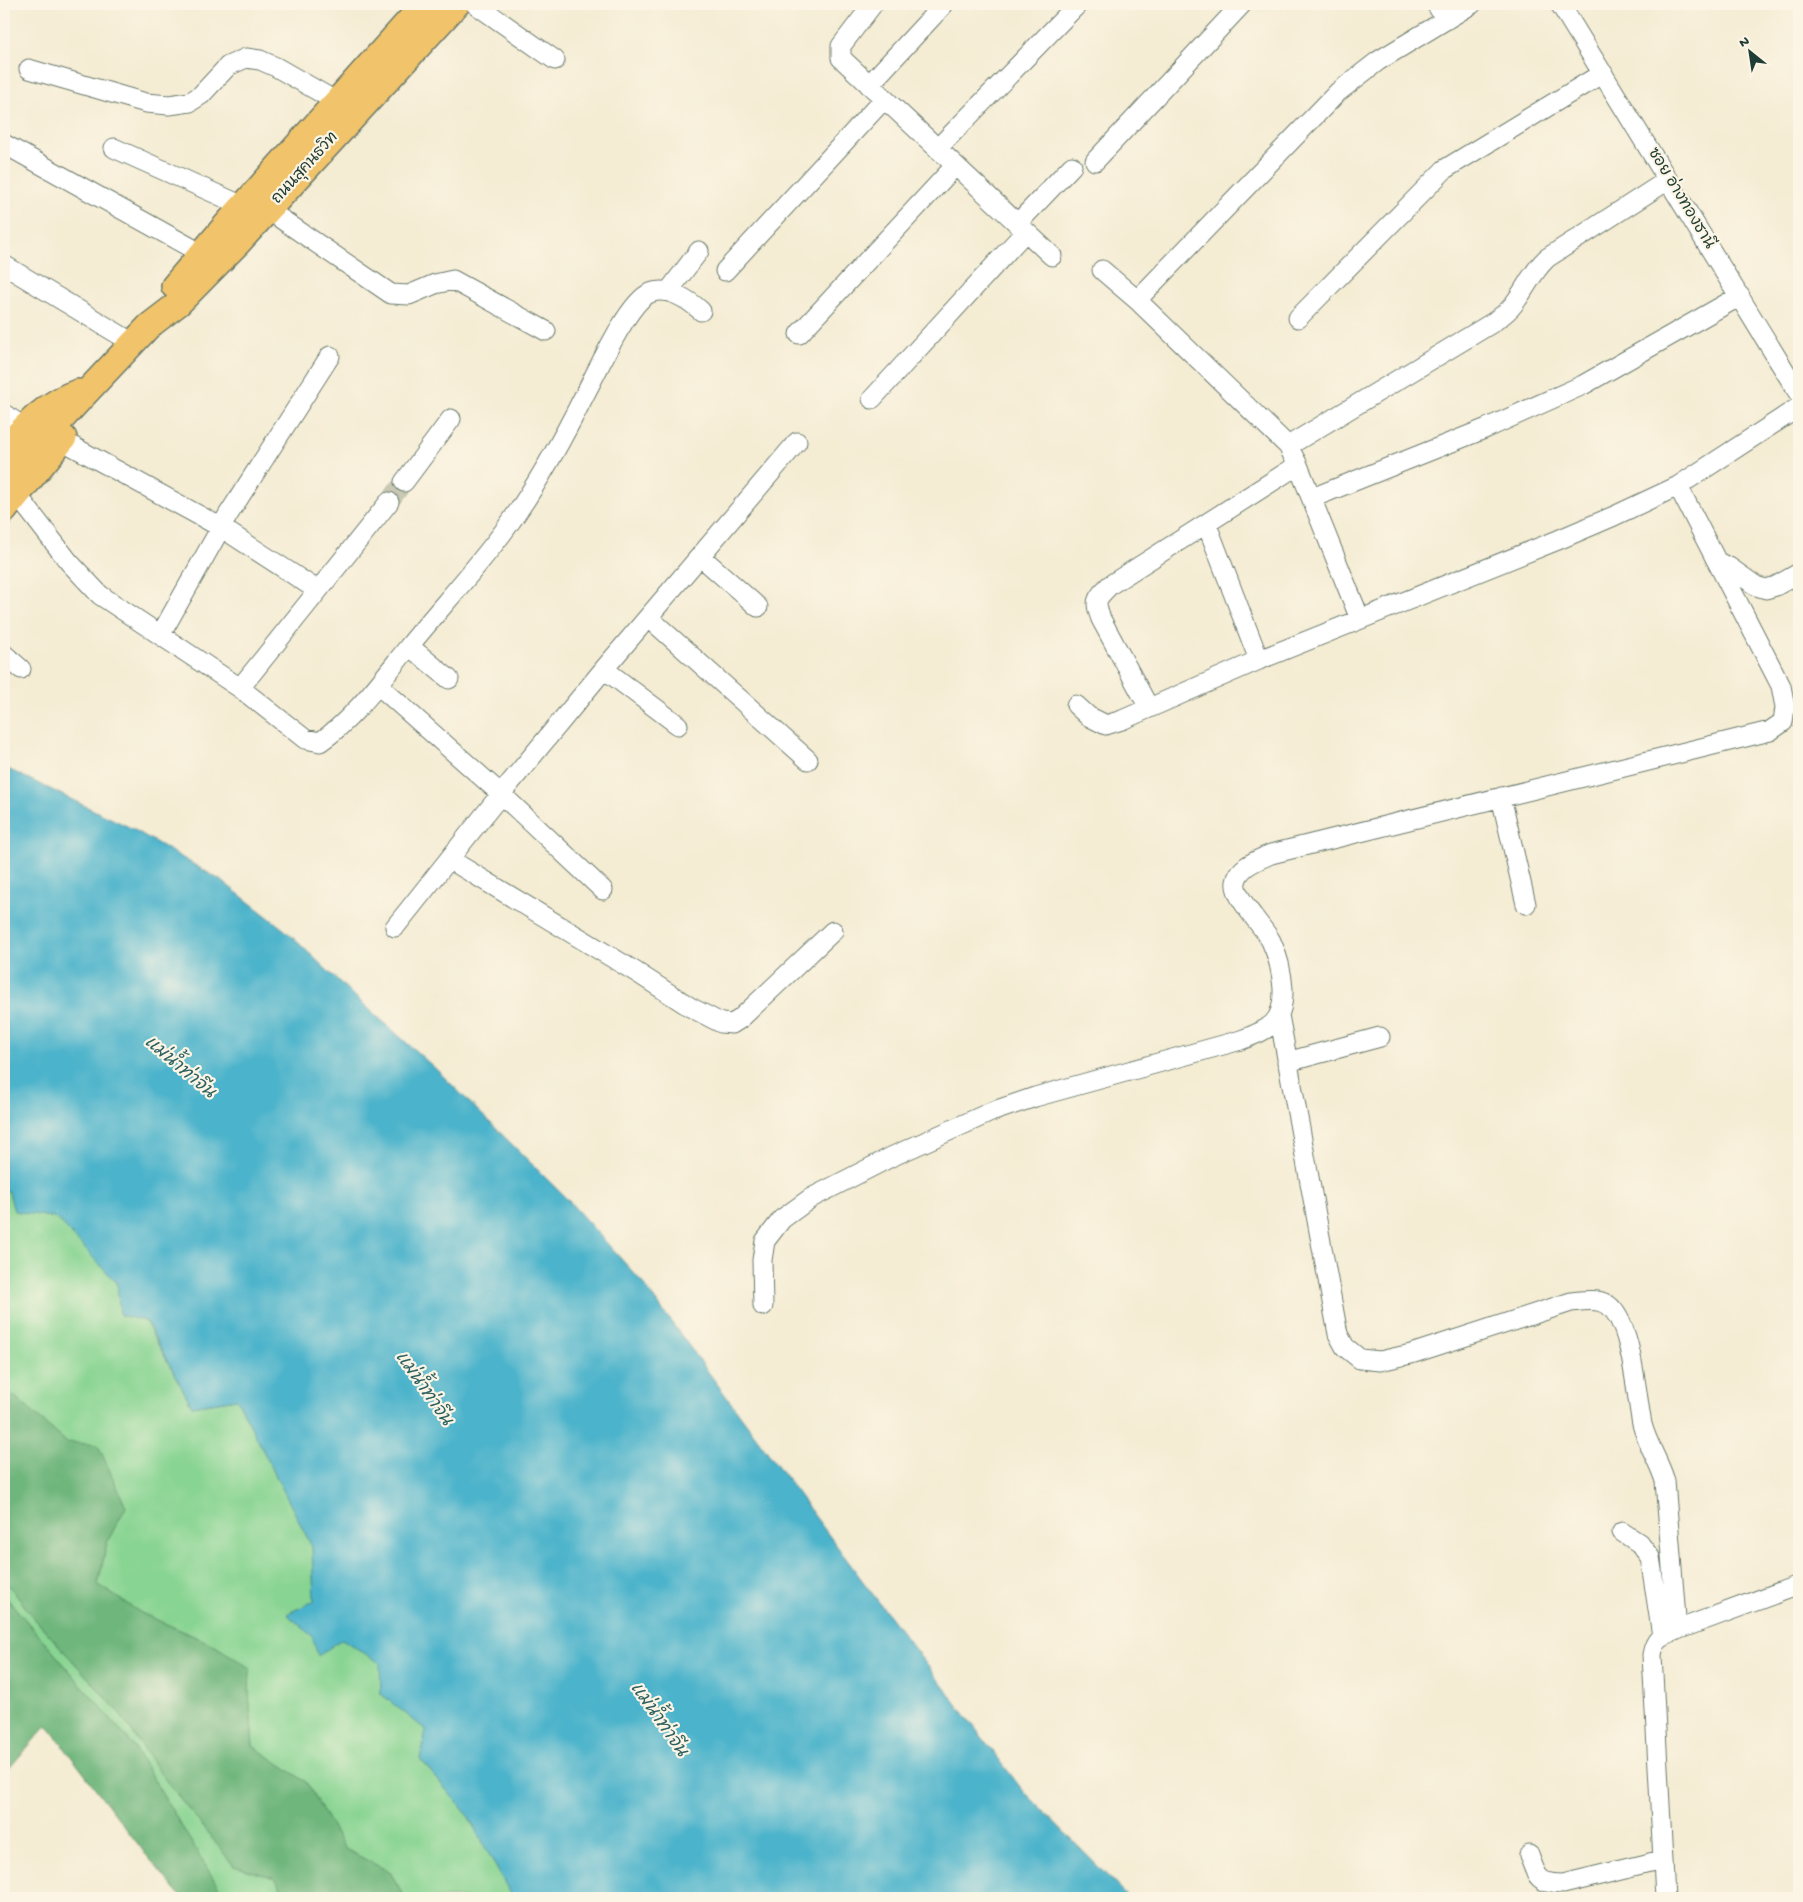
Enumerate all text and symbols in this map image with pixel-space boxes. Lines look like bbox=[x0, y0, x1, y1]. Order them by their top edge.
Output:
north arrow bbox=[1726, 28, 1776, 78]
text: N bbox=[1737, 33, 1753, 53]
street label: ถนนสุคนธวิท bbox=[266, 126, 343, 209]
street label: ซอย อ่างทองธานี bbox=[1642, 142, 1722, 253]
water label: แม่น้ำท่าจีน bbox=[139, 1026, 225, 1104]
water label: แม่น้ำท่าจีน bbox=[390, 1343, 464, 1431]
water label: แม่น้ำท่าจีน bbox=[625, 1674, 699, 1762]

